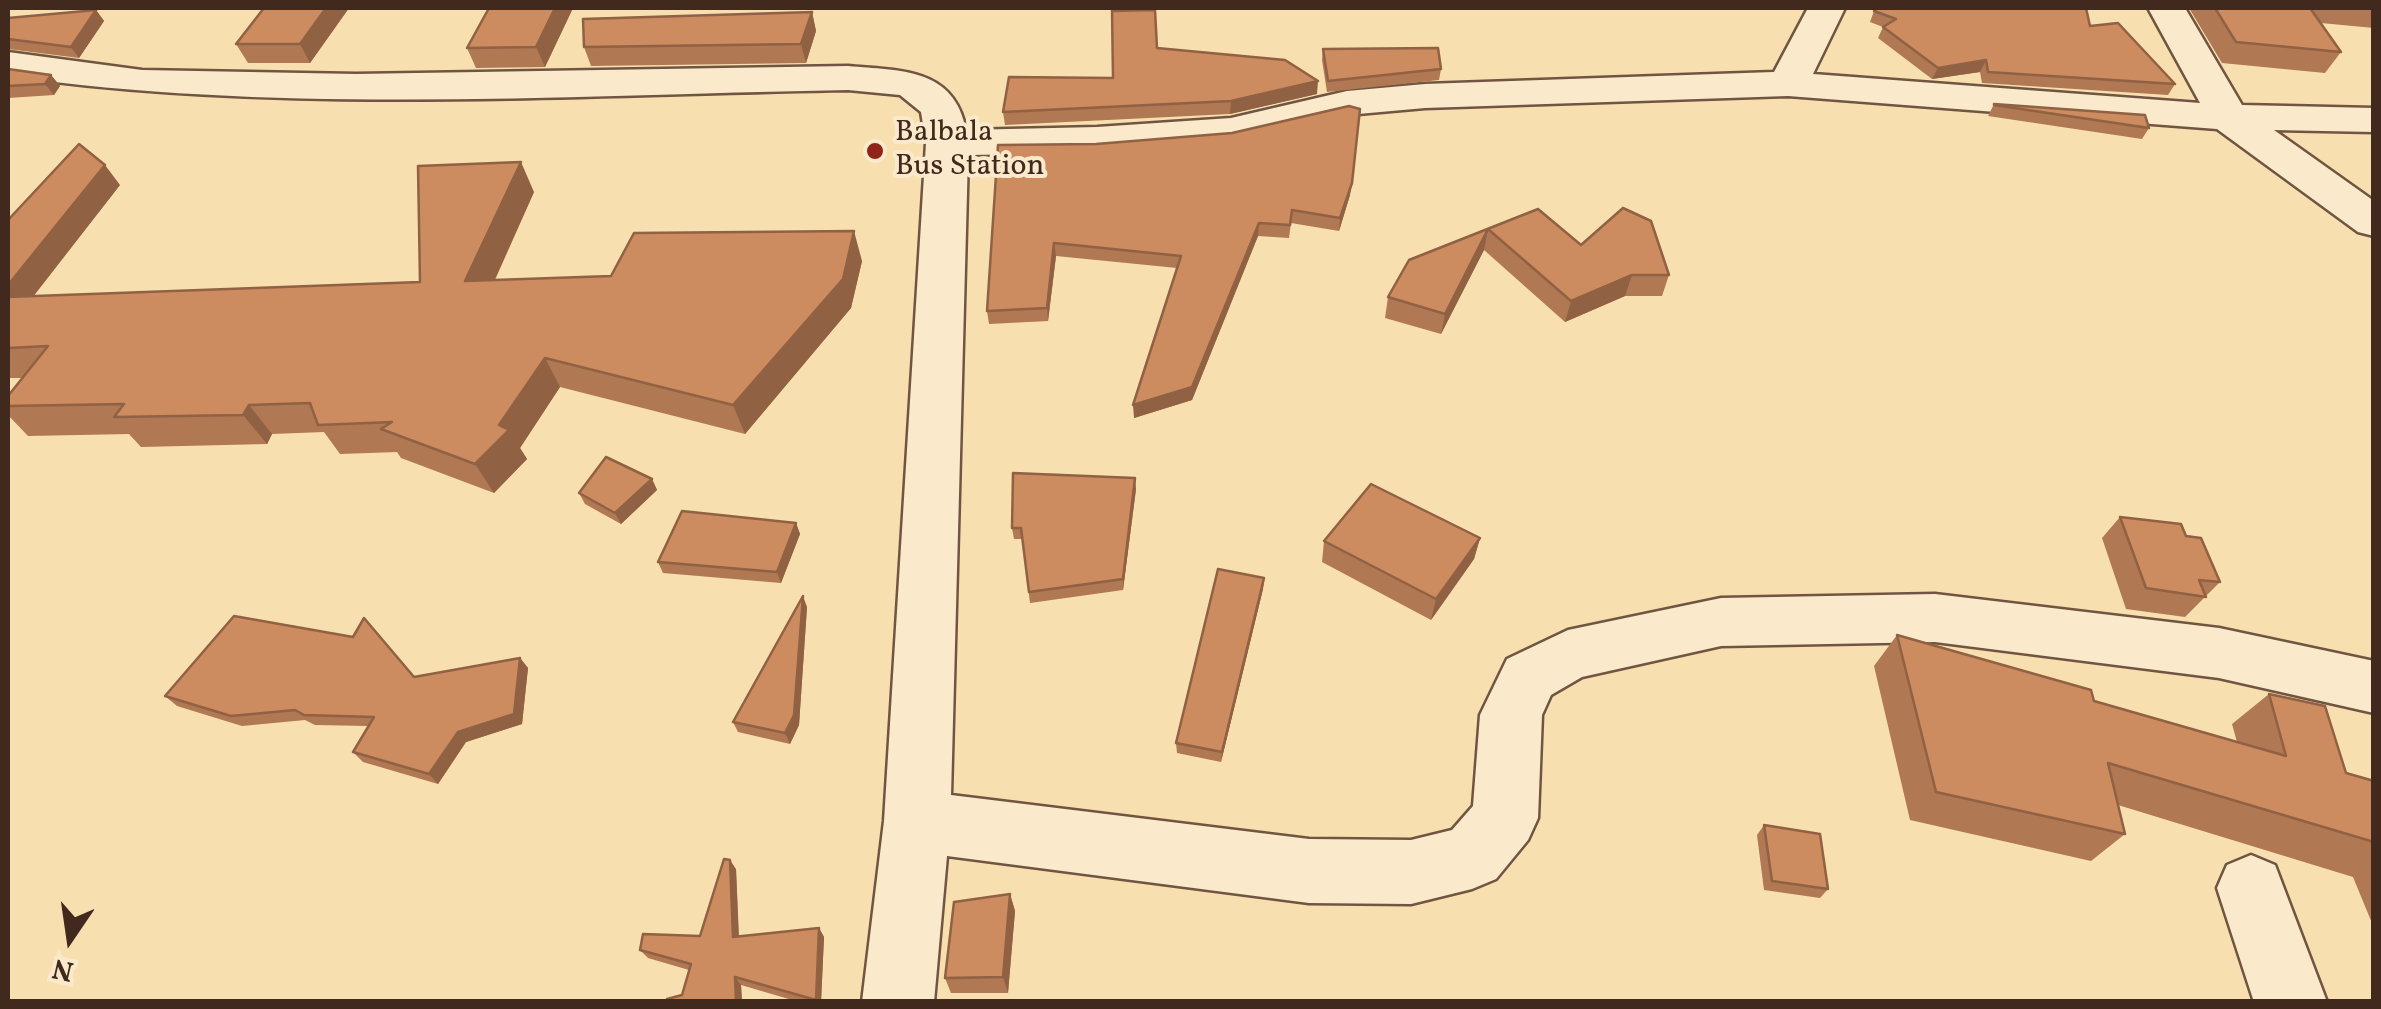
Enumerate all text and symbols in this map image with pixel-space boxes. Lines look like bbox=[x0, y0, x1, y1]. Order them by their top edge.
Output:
place label: Balbala Bus Station bbox=[895, 116, 1044, 186]
marker: Balbala Bus Station bbox=[864, 140, 886, 162]
north arrow bbox=[20, 889, 120, 989]
text: N bbox=[49, 947, 77, 990]

